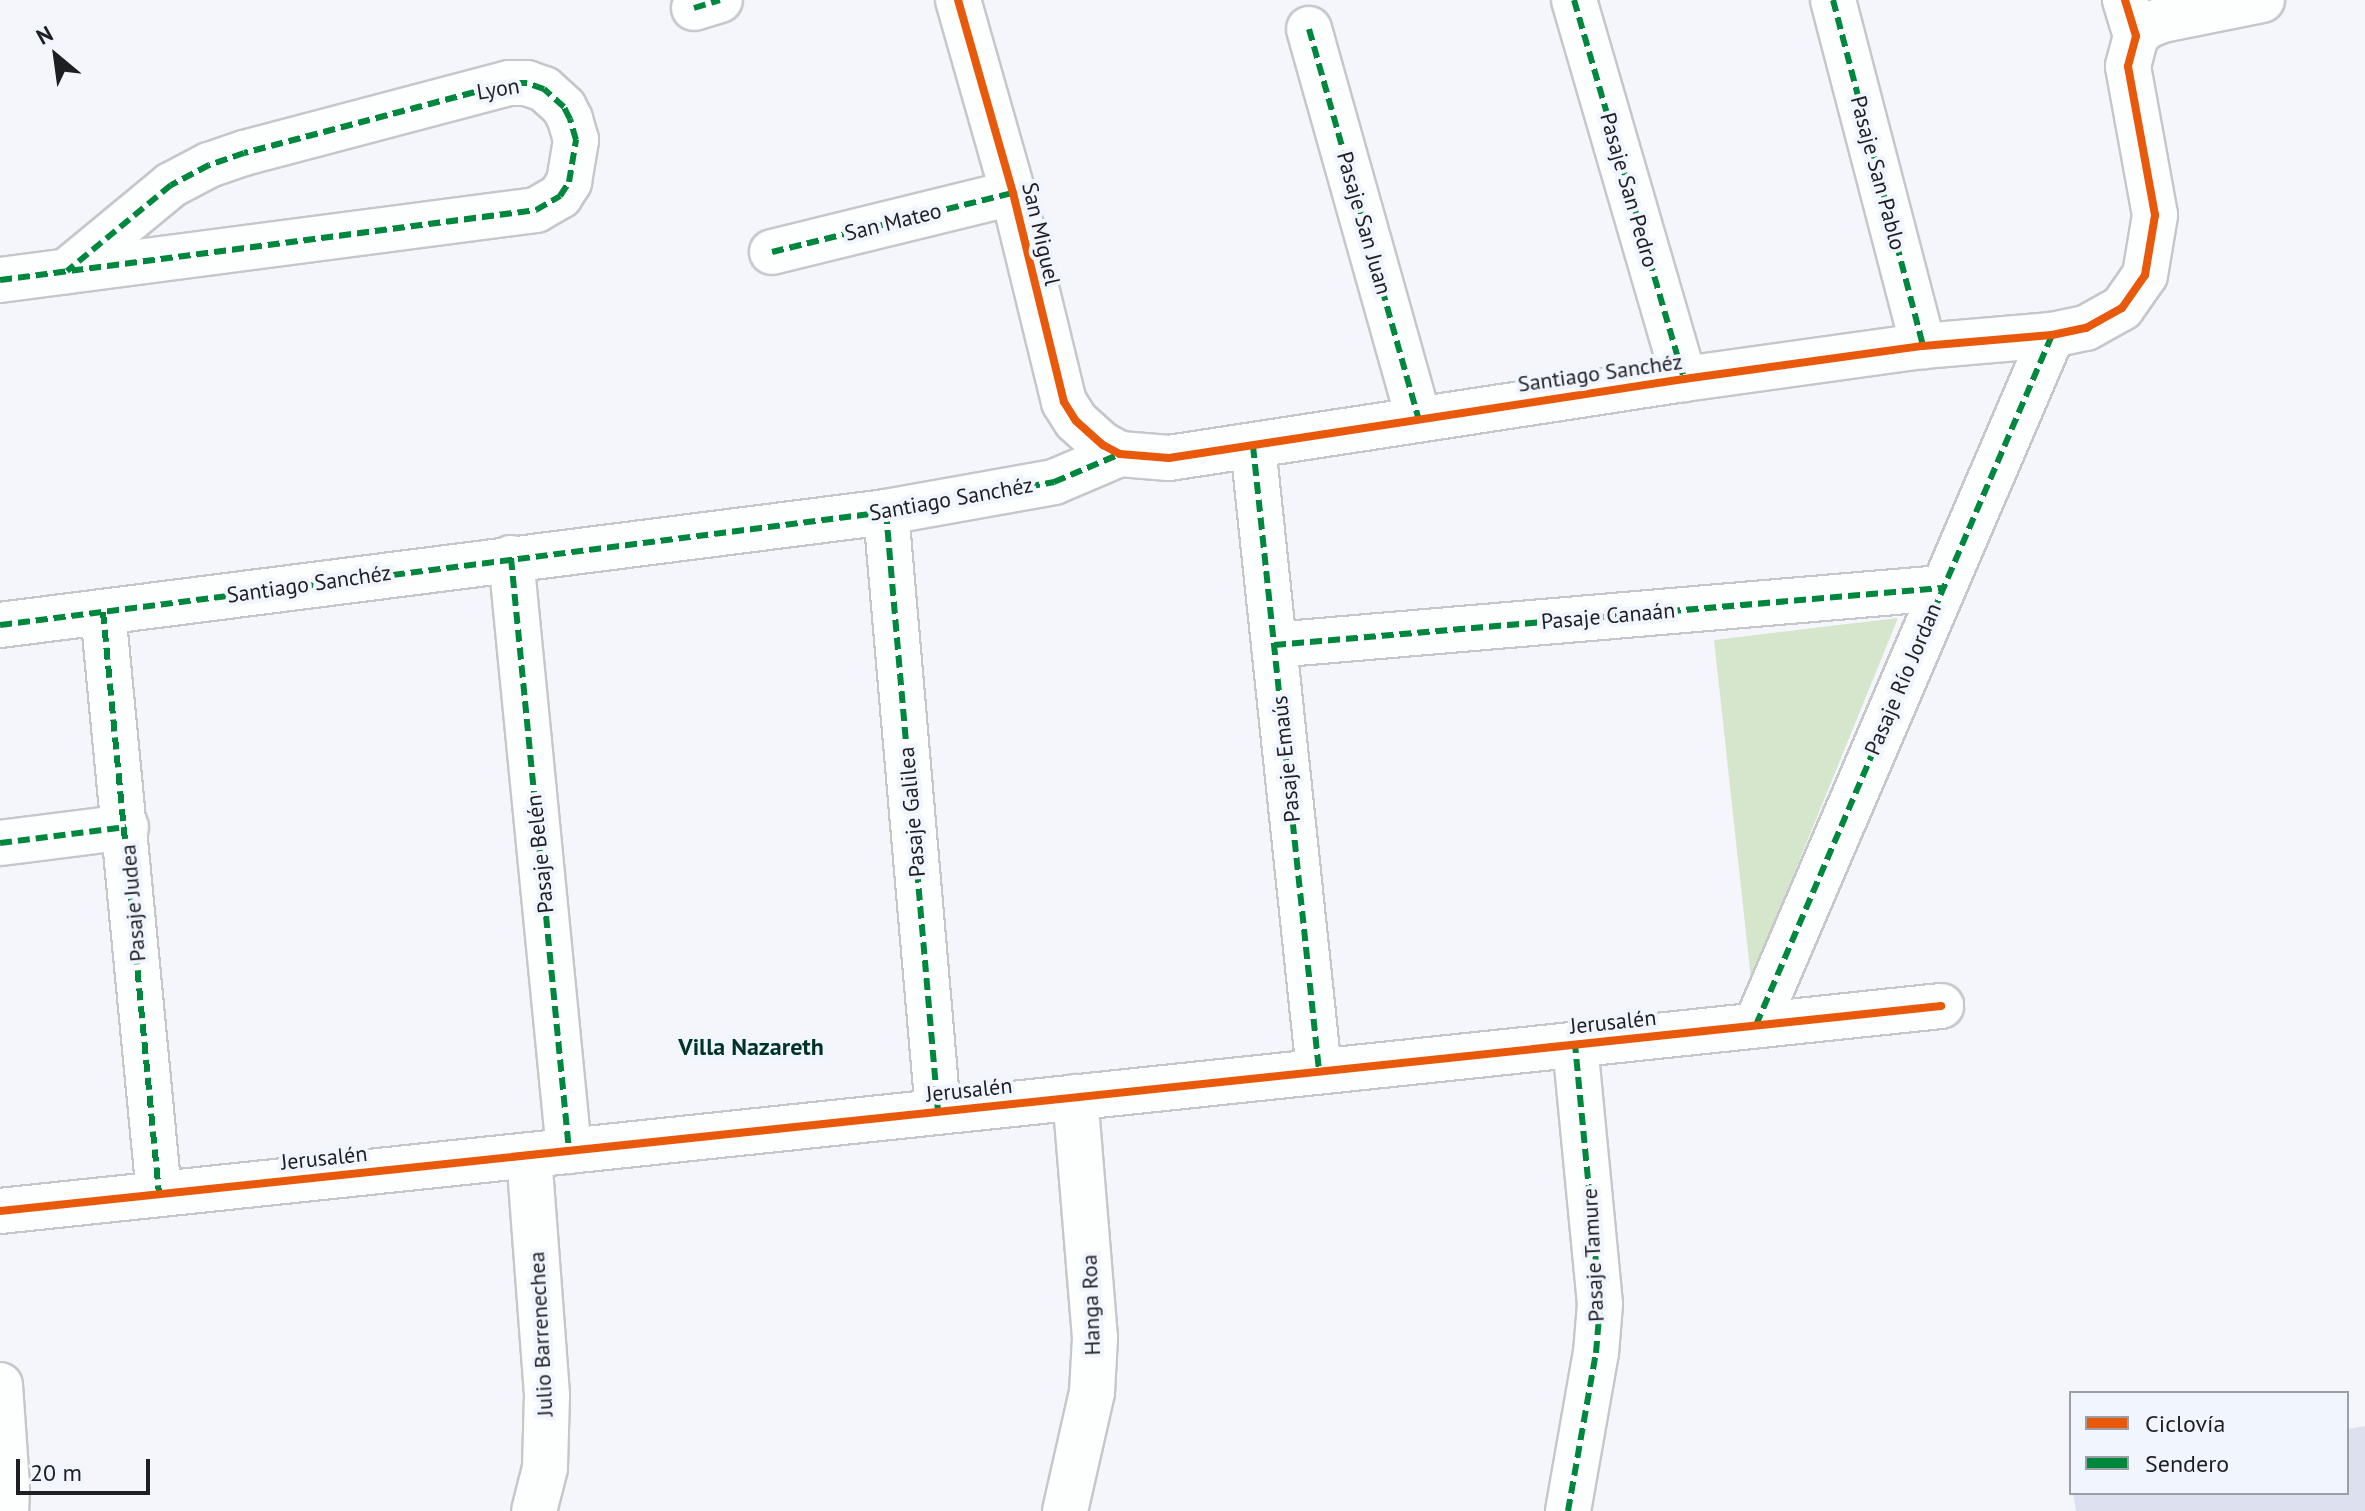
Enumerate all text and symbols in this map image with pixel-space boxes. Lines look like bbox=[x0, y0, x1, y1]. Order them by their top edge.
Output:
north arrow bbox=[16, 16, 96, 96]
text: N bbox=[31, 19, 57, 51]
street label: Lyon bbox=[475, 73, 521, 105]
street label: Pasaje San Pablo bbox=[1845, 93, 1911, 253]
street label: Pasaje San Pedro bbox=[1594, 110, 1664, 270]
street label: Pasaje San Juan bbox=[1331, 149, 1397, 297]
street label: San Miguel bbox=[1016, 180, 1066, 288]
street label: San Mateo bbox=[842, 197, 944, 247]
street label: Santiago Sanchéz bbox=[1516, 348, 1684, 398]
street label: Santiago Sanchéz bbox=[867, 472, 1035, 526]
street label: Santiago Sanchéz bbox=[225, 559, 393, 609]
street label: Pasaje Canaán bbox=[1540, 597, 1676, 635]
street label: Pasaje Río Jordan bbox=[1859, 599, 1947, 759]
street label: Pasaje Emaús bbox=[1266, 694, 1306, 824]
street label: Pasaje Galilea bbox=[893, 746, 931, 878]
street label: Pasaje Belén bbox=[521, 793, 559, 915]
street label: Pasaje Judea bbox=[115, 843, 151, 963]
street label: Jerusalén bbox=[1568, 1004, 1658, 1040]
district label: Villa Nazareth bbox=[678, 1033, 824, 1061]
street label: Jerusalén bbox=[924, 1072, 1014, 1108]
street label: Jerusalén bbox=[279, 1140, 369, 1176]
street label: Pasaje Tamure bbox=[1576, 1187, 1610, 1323]
street label: Julio Barrenechea bbox=[523, 1251, 559, 1417]
street label: Hanga Roa bbox=[1076, 1254, 1106, 1356]
legend bbox=[2069, 1391, 2349, 1495]
text: Ciclovía bbox=[2145, 1408, 2225, 1439]
scale bar bbox=[20, 1443, 154, 1493]
text: Sendero bbox=[2145, 1448, 2229, 1479]
text: 20 m bbox=[30, 1457, 82, 1488]

